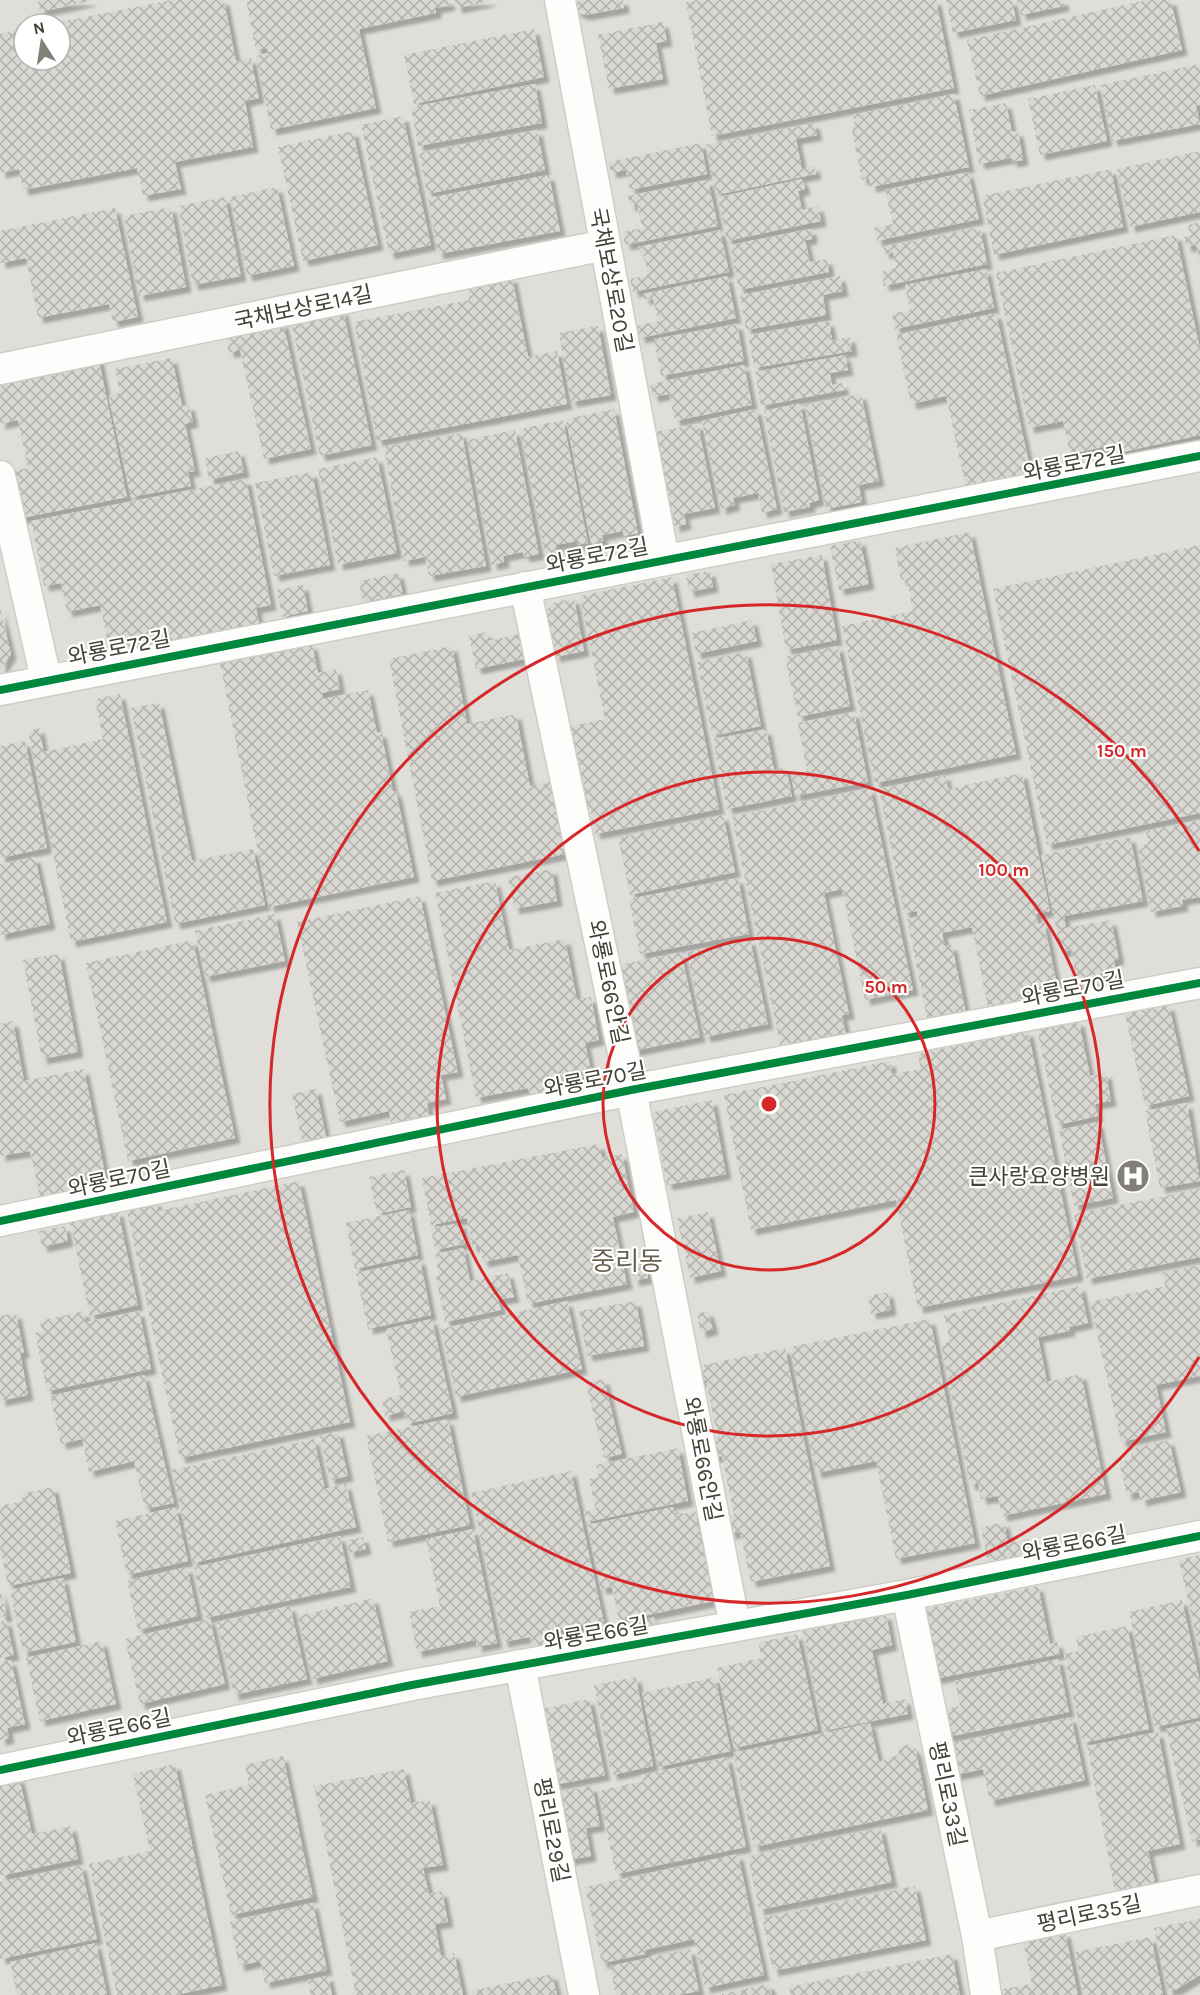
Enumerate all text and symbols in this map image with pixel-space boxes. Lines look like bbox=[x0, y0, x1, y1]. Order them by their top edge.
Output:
north arrow bbox=[12, 12, 72, 72]
text: N bbox=[31, 17, 47, 38]
street label: 국채보상로20길 bbox=[584, 205, 638, 355]
street label: 국채보상로14길 bbox=[232, 281, 375, 335]
street label: 와룡로72길 bbox=[1021, 441, 1128, 487]
street label: 와룡로72길 bbox=[544, 533, 651, 579]
street label: 와룡로72길 bbox=[66, 625, 173, 671]
text: 150 m bbox=[1097, 740, 1147, 762]
text: 100 m bbox=[979, 859, 1029, 881]
street label: 와룡로66안길 bbox=[582, 918, 634, 1047]
street label: 와룡로70길 bbox=[1019, 966, 1127, 1012]
text: 50 m bbox=[864, 976, 908, 998]
street label: 와룡로70길 bbox=[541, 1057, 649, 1103]
centre of rings bbox=[759, 1094, 779, 1114]
street label: 와룡로70길 bbox=[65, 1155, 173, 1203]
hospital icon: 큰사랑요양병원 bbox=[1115, 1158, 1151, 1194]
place label: 큰사랑요양병원 bbox=[968, 1164, 1110, 1190]
district label: 중리동 bbox=[591, 1246, 663, 1277]
street label: 와룡로66안길 bbox=[677, 1395, 727, 1524]
street label: 와룡로66길 bbox=[1020, 1521, 1129, 1567]
street label: 와룡로66길 bbox=[542, 1612, 651, 1656]
street label: 와룡로66길 bbox=[65, 1704, 174, 1752]
street label: 평리로33길 bbox=[923, 1739, 971, 1849]
street label: 평리로29길 bbox=[528, 1775, 574, 1885]
street label: 평리로35길 bbox=[1034, 1890, 1144, 1938]

